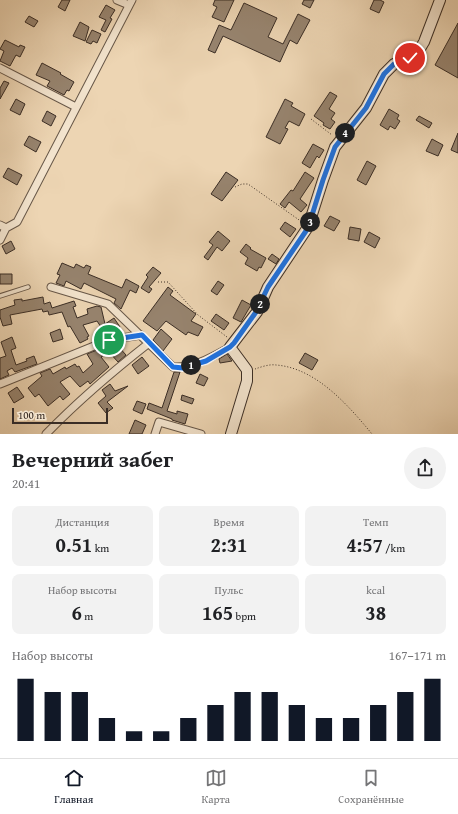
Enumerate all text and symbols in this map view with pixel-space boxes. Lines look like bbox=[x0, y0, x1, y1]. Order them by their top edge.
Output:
pin bbox=[393, 41, 427, 75]
icon: check bbox=[399, 47, 421, 69]
pin: 4 bbox=[335, 123, 355, 143]
text: 4 bbox=[342, 125, 348, 141]
pin: 3 bbox=[300, 212, 320, 232]
text: 3 bbox=[307, 214, 313, 230]
pin: 2 bbox=[250, 294, 270, 314]
text: 2 bbox=[257, 296, 263, 312]
pin bbox=[92, 323, 126, 357]
icon: arrive bbox=[98, 329, 120, 351]
pin: 1 bbox=[181, 355, 201, 375]
text: 1 bbox=[188, 357, 194, 373]
scale bar bbox=[12, 406, 108, 425]
text: 100 m bbox=[18, 407, 45, 423]
text: Вечерний забег bbox=[12, 443, 173, 475]
button: share bbox=[404, 447, 446, 489]
text: 20:41 bbox=[12, 474, 40, 493]
text: Дистанция bbox=[55, 514, 109, 530]
text: Время bbox=[214, 514, 244, 530]
text: Темп bbox=[363, 514, 388, 530]
text: 0.51 bbox=[55, 530, 92, 559]
text: 2:31 bbox=[211, 530, 247, 559]
text: 4:57 bbox=[346, 530, 383, 559]
text: km bbox=[92, 540, 109, 556]
text: /km bbox=[383, 540, 405, 556]
text: Набор высоты bbox=[48, 582, 117, 598]
text: Пульс bbox=[215, 582, 243, 598]
text: kcal bbox=[366, 582, 385, 598]
text: 6 bbox=[71, 598, 82, 627]
text: 165 bbox=[202, 598, 233, 627]
text: 38 bbox=[365, 598, 386, 627]
text: m bbox=[82, 608, 93, 624]
text: bpm bbox=[233, 608, 256, 624]
text: Набор высоты bbox=[12, 646, 93, 665]
text: 167–171 m bbox=[389, 646, 446, 665]
tab: Главная bbox=[54, 767, 93, 807]
tab: Карта bbox=[202, 767, 230, 807]
tab: Сохранённые bbox=[338, 767, 404, 807]

